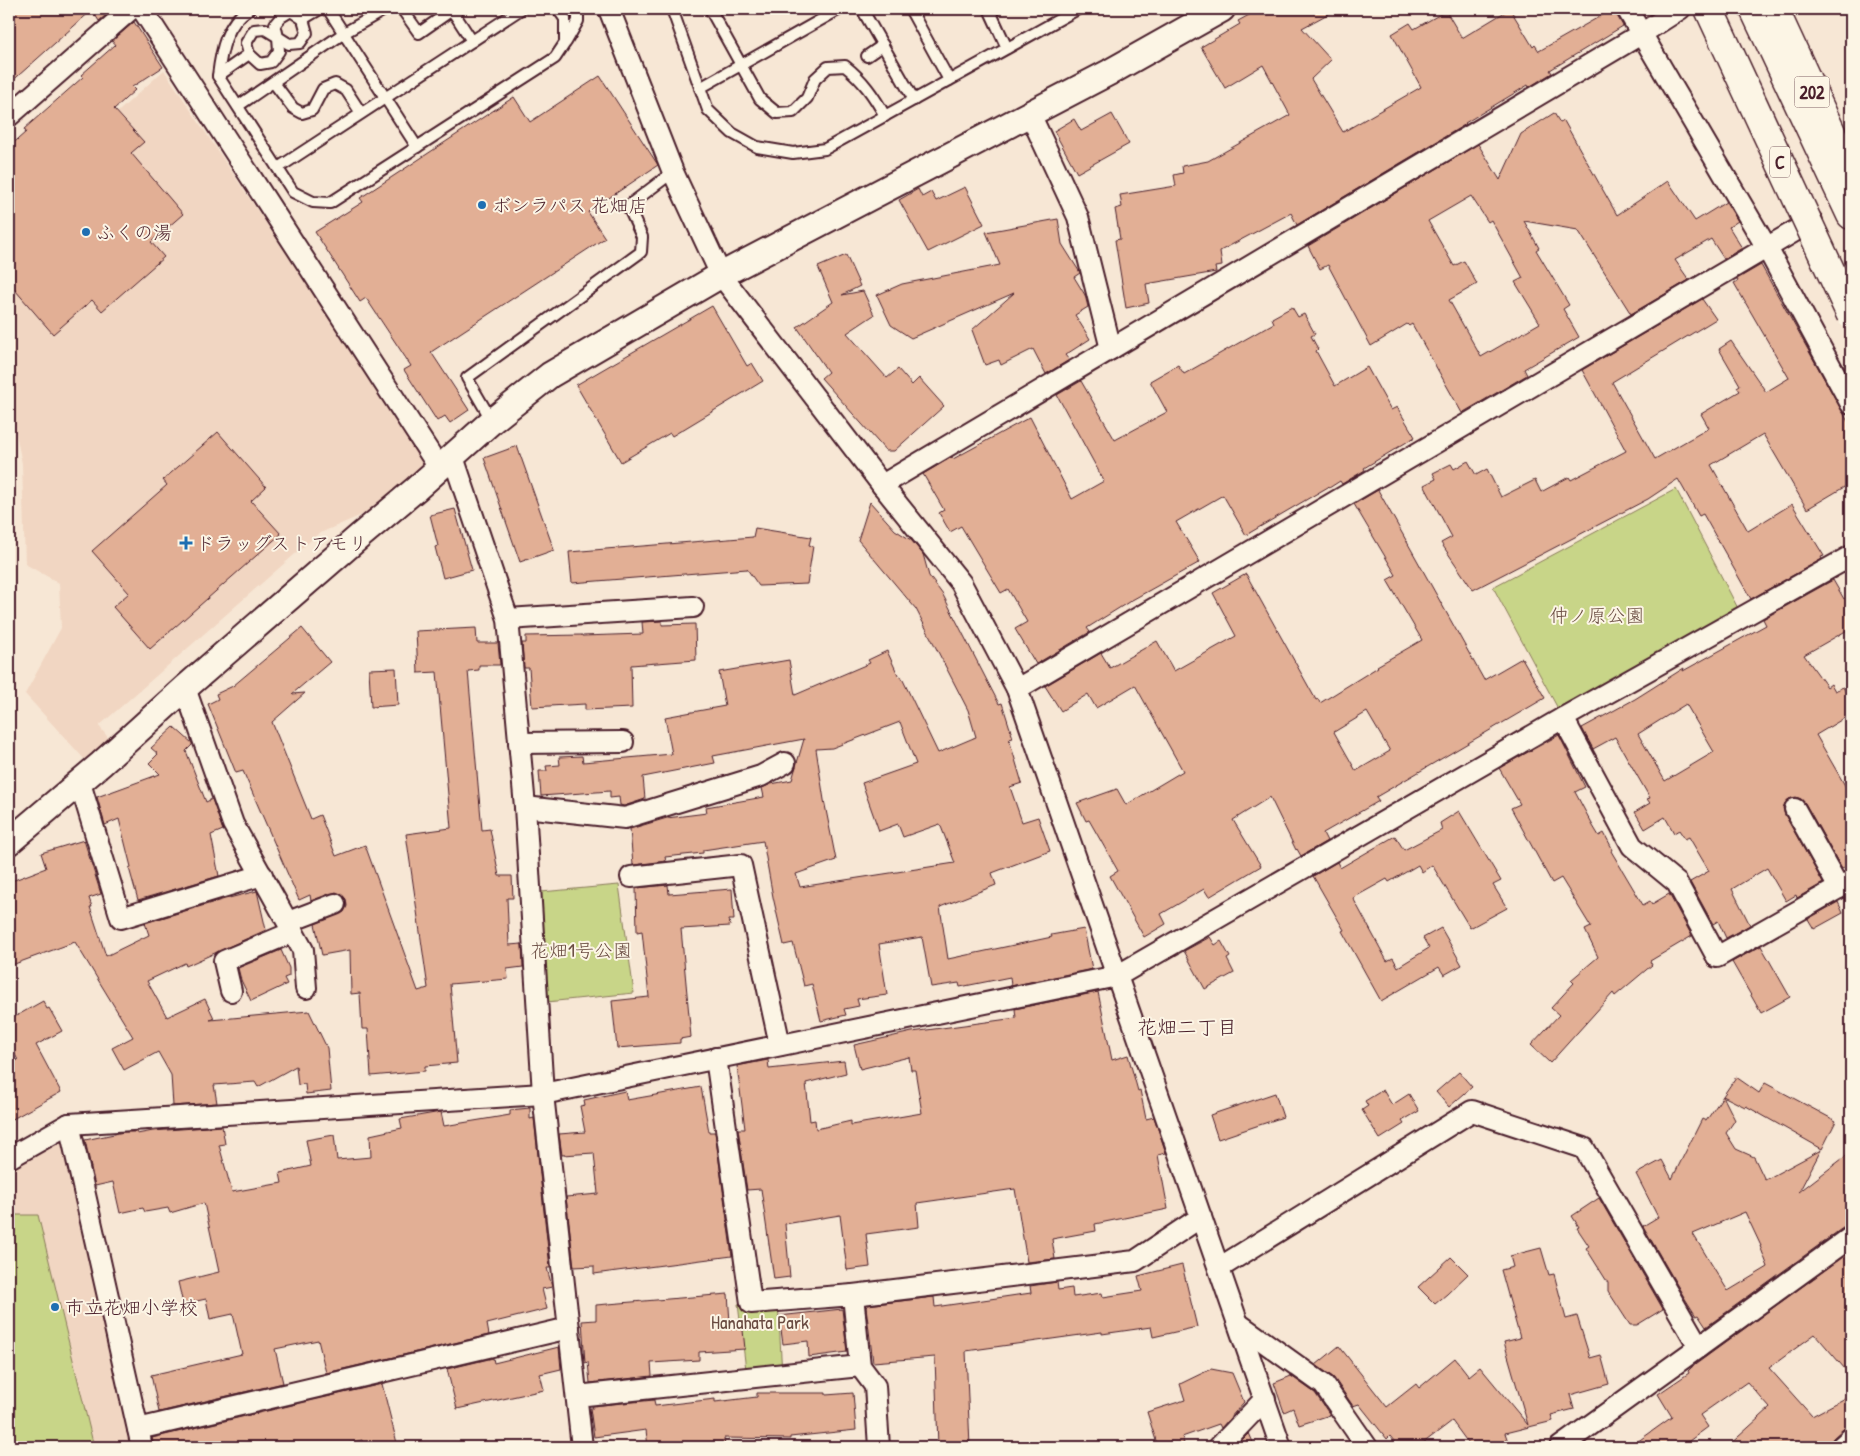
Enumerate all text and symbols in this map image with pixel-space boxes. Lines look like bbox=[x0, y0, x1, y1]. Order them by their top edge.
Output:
road number: 202 bbox=[1794, 76, 1830, 108]
road number: C bbox=[1770, 146, 1790, 178]
place label: ボンラパス 花畑店 bbox=[492, 192, 648, 218]
marker: ボンラパス 花畑店 bbox=[476, 199, 488, 211]
place label: ふくの湯 bbox=[96, 219, 172, 245]
marker: ふくの湯 bbox=[80, 226, 92, 238]
place label: ドラッグストアモリ bbox=[196, 530, 367, 556]
marker: ドラッグストアモリ bbox=[180, 537, 192, 549]
park label: 仲ノ原公園 bbox=[1549, 602, 1645, 628]
park label: 花畑1号公園 bbox=[530, 937, 632, 963]
district label: 花畑二丁目 bbox=[1137, 1013, 1237, 1040]
place label: 市立花畑小学校 bbox=[65, 1294, 198, 1320]
marker: 市立花畑小学校 bbox=[49, 1301, 61, 1313]
park label: Hanahata Park bbox=[711, 1309, 809, 1335]

